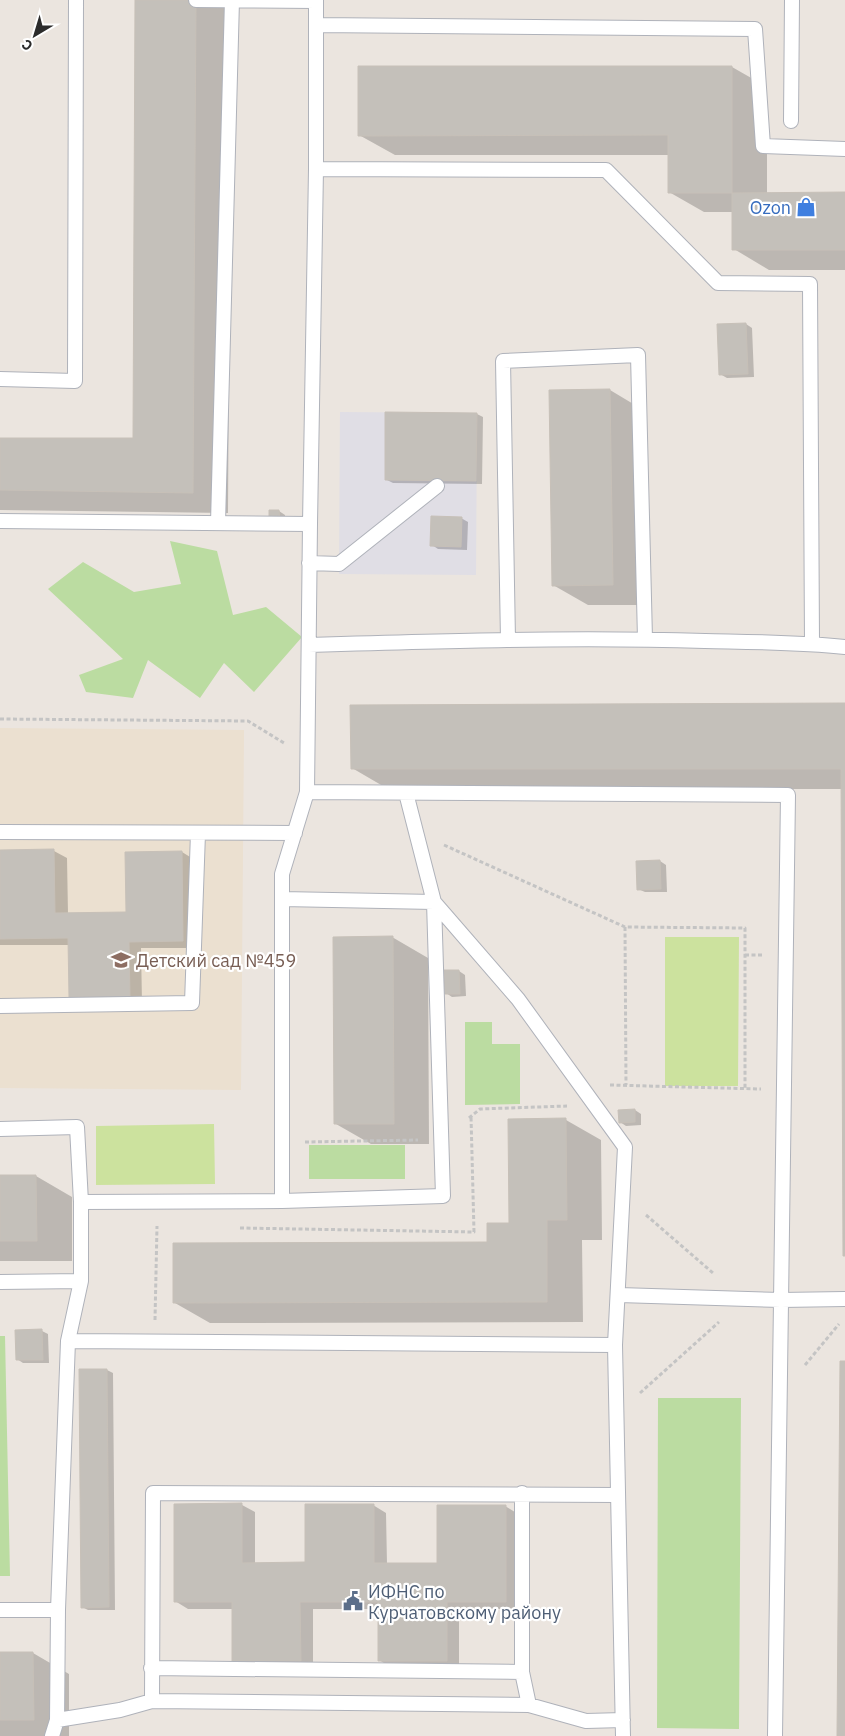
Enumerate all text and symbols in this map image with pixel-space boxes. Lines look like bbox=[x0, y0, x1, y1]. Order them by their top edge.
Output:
north arrow bbox=[10, 10, 60, 60]
text: С bbox=[18, 35, 36, 55]
place label: Ozon bbox=[750, 196, 791, 219]
shop icon: Ozon bbox=[795, 196, 817, 218]
school or university icon: Детский сад №459 bbox=[110, 949, 132, 971]
place label: Детский сад №459 bbox=[136, 949, 296, 972]
place label: ИФНС по Курчатовскому району bbox=[368, 1580, 561, 1624]
public building icon: ИФНС по Курчатовскому району bbox=[342, 1590, 364, 1612]

